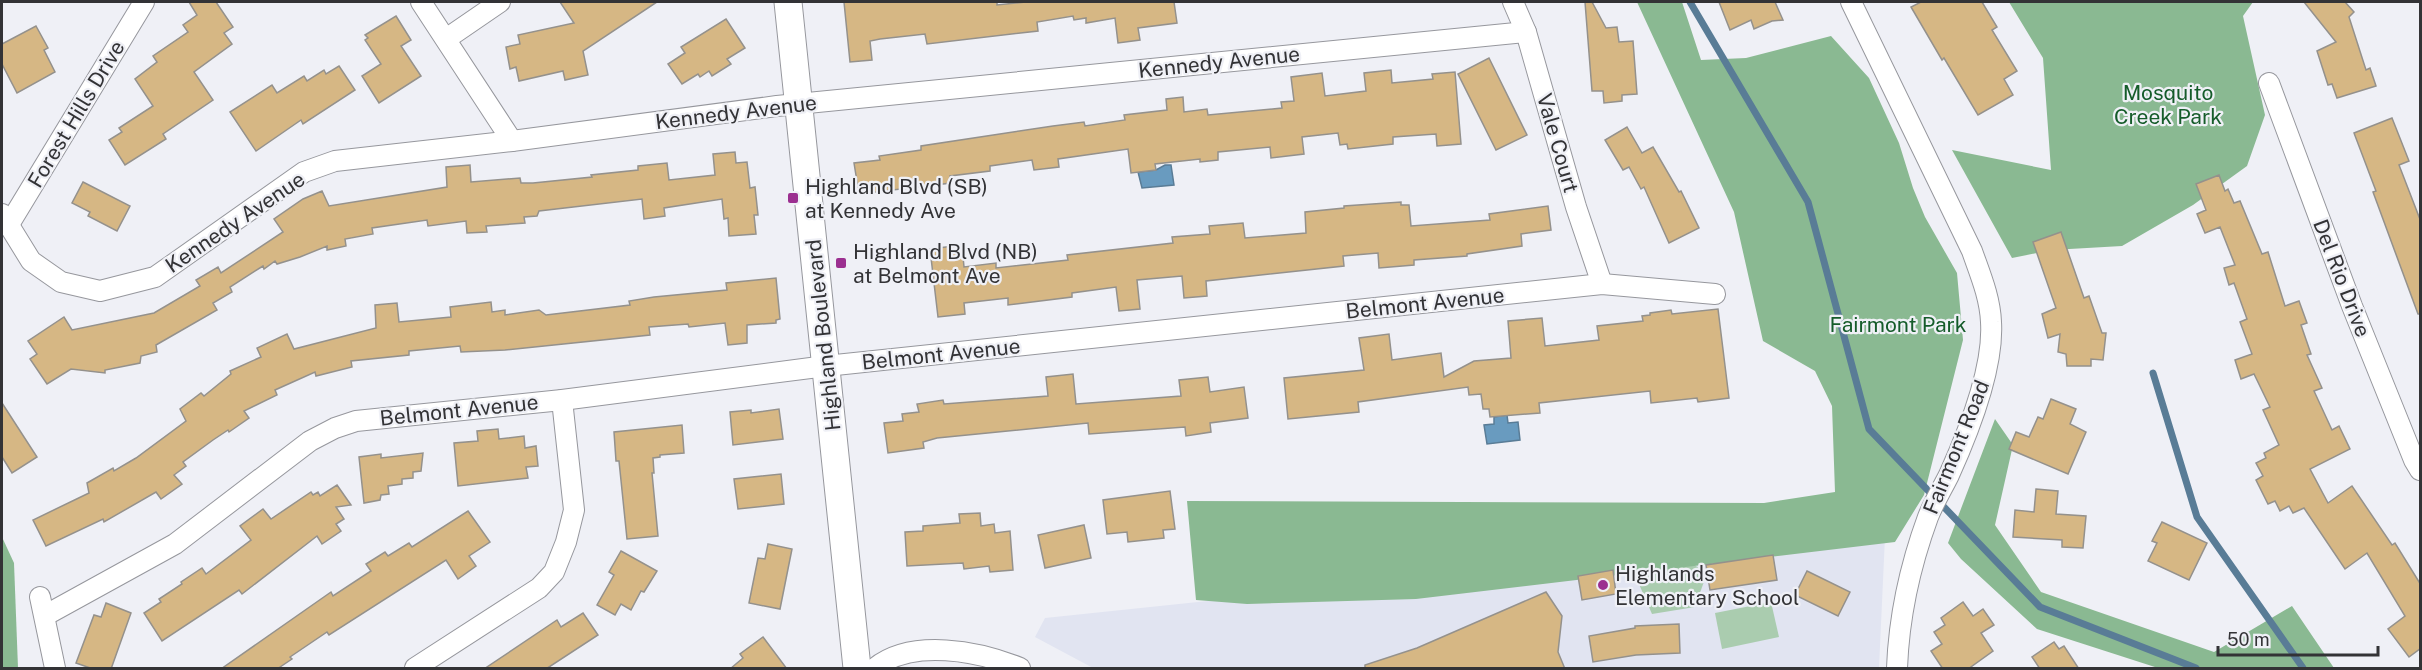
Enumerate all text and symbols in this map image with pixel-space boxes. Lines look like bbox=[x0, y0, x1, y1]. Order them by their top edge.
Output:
street label: Forest Hills Drive bbox=[22, 36, 130, 192]
street label: Kennedy Avenue bbox=[1137, 41, 1301, 83]
park label: Mosquito Creek Park bbox=[2114, 80, 2222, 129]
street label: Kennedy Avenue bbox=[654, 90, 818, 134]
street label: Vale Court bbox=[1532, 90, 1584, 196]
street label: Kennedy Avenue bbox=[161, 166, 309, 278]
place label: Highland Blvd (SB) at Kennedy Ave bbox=[805, 174, 988, 223]
marker: Highland Blvd (SB) at Kennedy Ave bbox=[786, 191, 800, 205]
street label: Del Rio Drive bbox=[2308, 215, 2376, 341]
street label: Highland Boulevard bbox=[801, 238, 845, 432]
place label: Highland Blvd (NB) at Belmont Ave bbox=[853, 239, 1038, 288]
marker: Highland Blvd (NB) at Belmont Ave bbox=[834, 256, 848, 270]
street label: Belmont Avenue bbox=[1344, 282, 1506, 324]
park label: Fairmont Park bbox=[1829, 312, 1967, 337]
street label: Belmont Avenue bbox=[860, 333, 1022, 375]
street label: Fairmont Road bbox=[1918, 376, 1994, 518]
street label: Belmont Avenue bbox=[378, 389, 540, 431]
place label: Highlands Elementary School bbox=[1615, 561, 1799, 610]
marker: Highlands Elementary School bbox=[1596, 578, 1610, 592]
scale bar bbox=[2218, 619, 2378, 657]
text: 50 m bbox=[2227, 629, 2270, 650]

